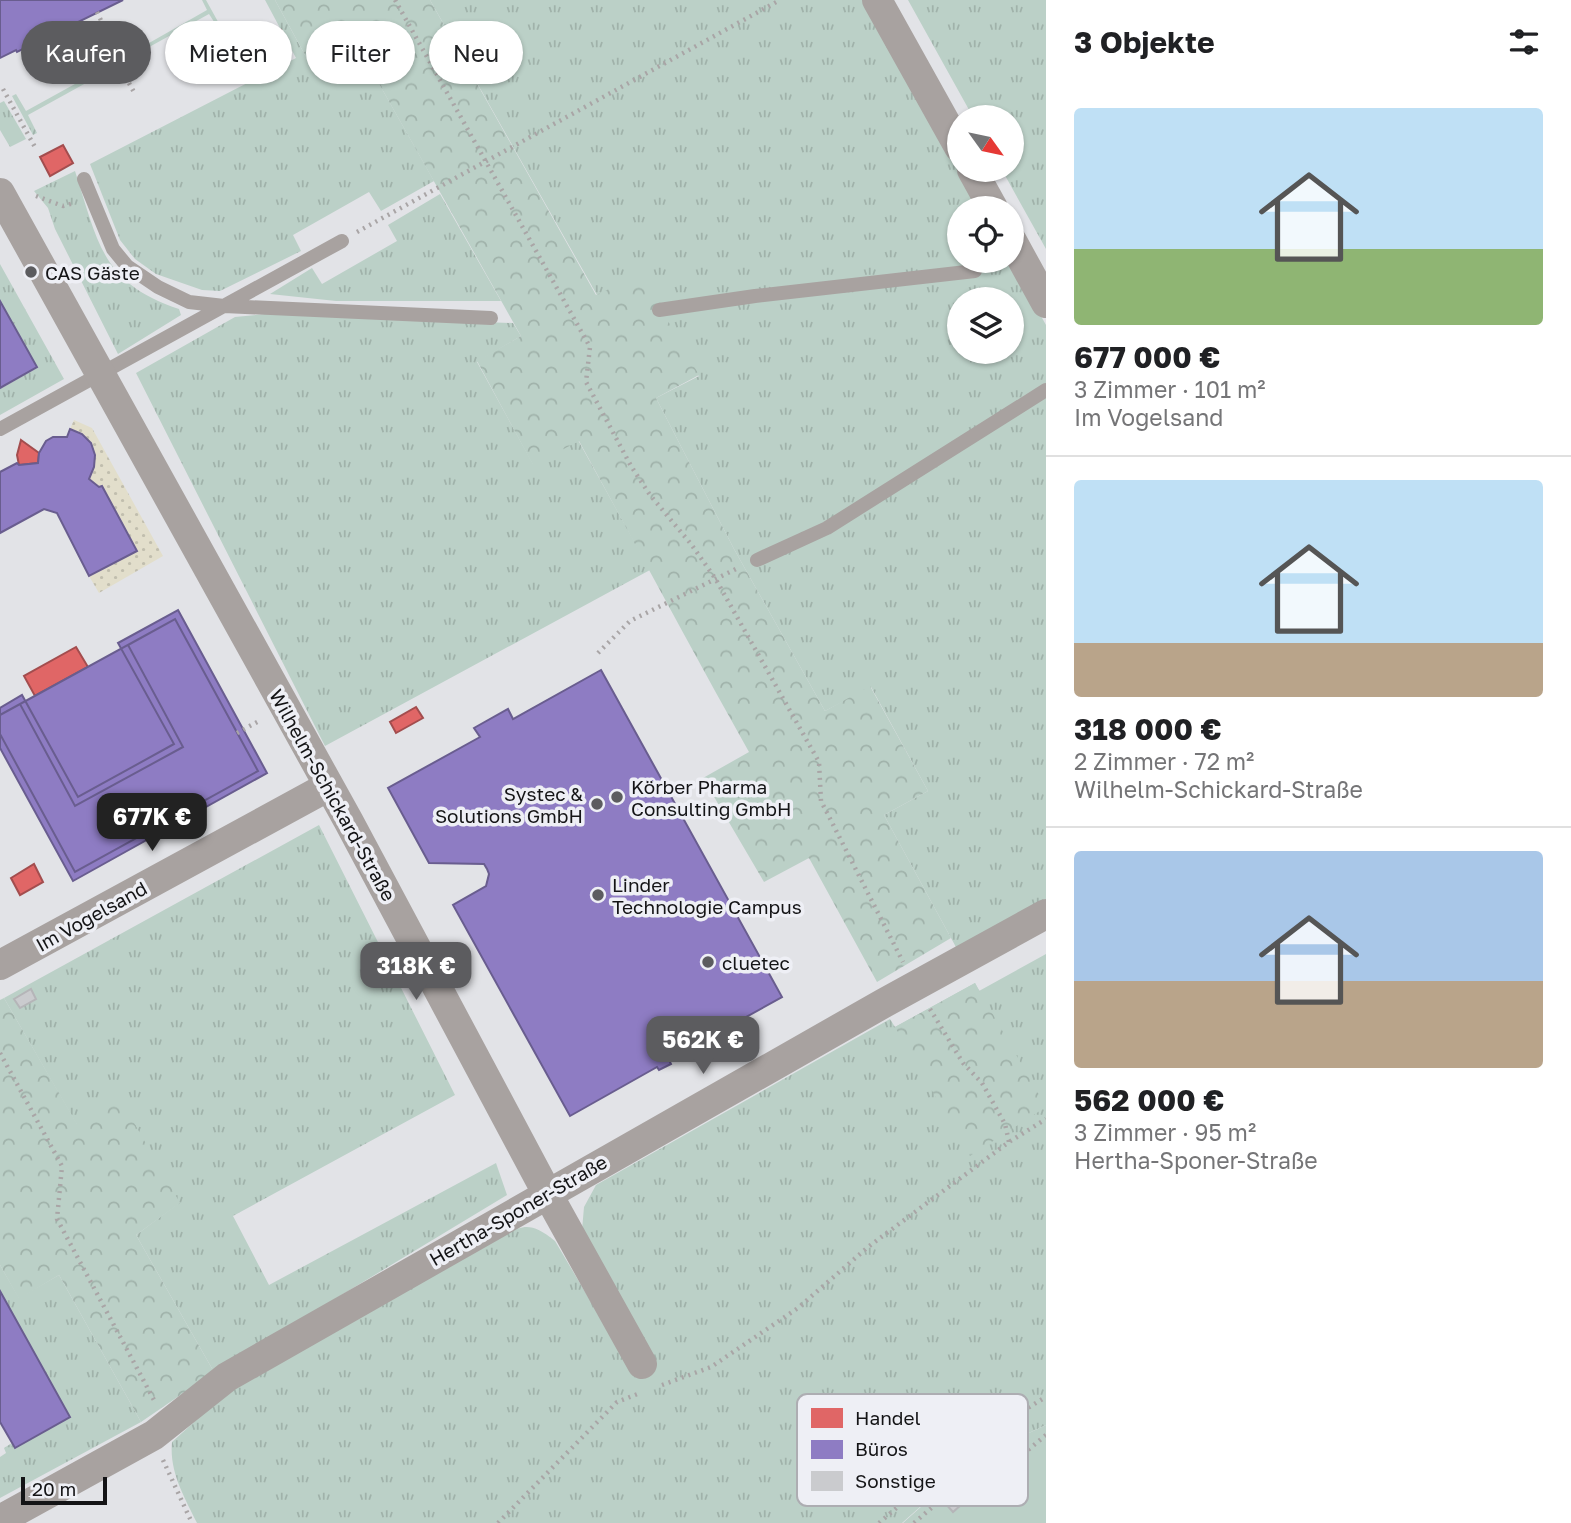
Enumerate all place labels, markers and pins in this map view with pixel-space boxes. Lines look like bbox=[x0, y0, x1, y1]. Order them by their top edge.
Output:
place label: CAS Gäste bbox=[45, 261, 140, 284]
marker: CAS Gäste bbox=[23, 264, 39, 280]
place label: Körber Pharma Consulting GmbH bbox=[631, 775, 791, 820]
place label: Systec & Solutions GmbH bbox=[435, 782, 583, 827]
marker: Körber Pharma Consulting GmbH bbox=[609, 789, 625, 805]
pin: 677K € bbox=[95, 794, 209, 853]
marker: Systec & Solutions GmbH bbox=[589, 796, 605, 812]
place label: Linder Technologie Campus bbox=[612, 873, 802, 918]
marker: Linder Technologie Campus bbox=[590, 887, 606, 903]
pin: 318K € bbox=[359, 942, 473, 1002]
place label: cluetec bbox=[722, 951, 790, 974]
marker: cluetec bbox=[700, 954, 716, 970]
pin: 562K € bbox=[646, 1016, 760, 1076]

